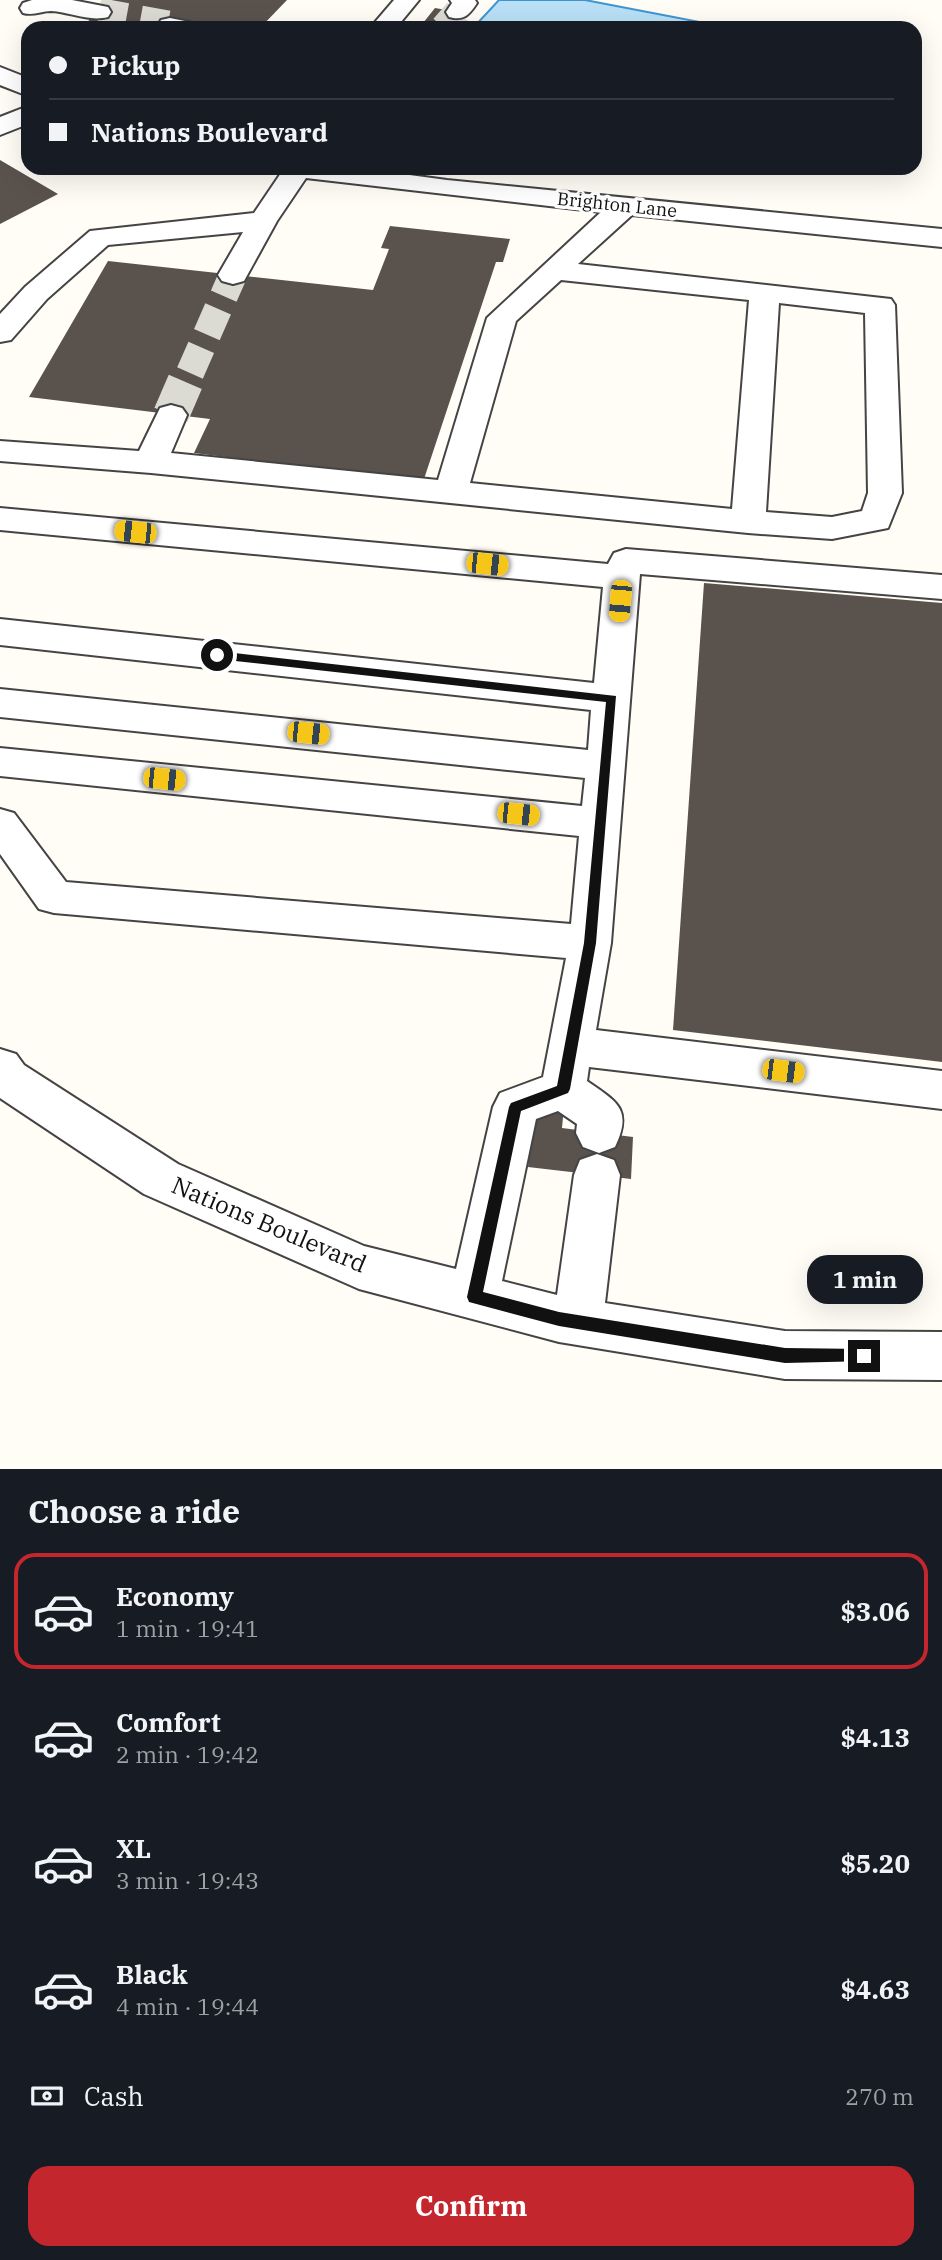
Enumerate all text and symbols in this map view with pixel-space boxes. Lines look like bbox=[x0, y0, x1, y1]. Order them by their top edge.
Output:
text: Pickup bbox=[91, 48, 181, 82]
text: Nations Boulevard bbox=[91, 115, 328, 149]
street label: Brighton Lane bbox=[556, 187, 678, 222]
car bbox=[114, 519, 157, 545]
car bbox=[466, 551, 509, 577]
car bbox=[608, 579, 633, 623]
route start bbox=[201, 639, 233, 671]
car bbox=[287, 720, 330, 746]
car bbox=[143, 766, 186, 792]
car bbox=[497, 801, 540, 827]
car bbox=[761, 1058, 806, 1084]
street label: Nations Boulevard bbox=[167, 1169, 372, 1280]
callout: 1 min bbox=[806, 1254, 922, 1304]
text: 1 min bbox=[833, 1264, 897, 1294]
route end bbox=[848, 1340, 880, 1372]
text: Choose a ride bbox=[28, 1490, 240, 1532]
text: Economy bbox=[116, 1579, 234, 1613]
icon: car bbox=[32, 1580, 95, 1643]
text: $3.06 bbox=[840, 1594, 910, 1628]
text: 1 min · 19:41 bbox=[116, 1613, 259, 1643]
text: Comfort bbox=[116, 1705, 221, 1739]
icon: car bbox=[32, 1706, 95, 1769]
text: $4.13 bbox=[840, 1720, 910, 1754]
text: 2 min · 19:42 bbox=[116, 1739, 259, 1769]
text: XL bbox=[116, 1831, 151, 1865]
icon: car bbox=[32, 1832, 95, 1895]
text: $5.20 bbox=[840, 1846, 910, 1880]
text: 3 min · 19:43 bbox=[116, 1865, 259, 1895]
text: Black bbox=[116, 1957, 188, 1991]
icon: car bbox=[32, 1958, 95, 2021]
text: $4.63 bbox=[840, 1972, 910, 2006]
text: 4 min · 19:44 bbox=[116, 1991, 259, 2021]
icon: cash bbox=[28, 2077, 66, 2115]
text: Cash bbox=[84, 2079, 144, 2113]
text: 270 m bbox=[845, 2081, 914, 2111]
button: Confirm bbox=[28, 2166, 914, 2246]

